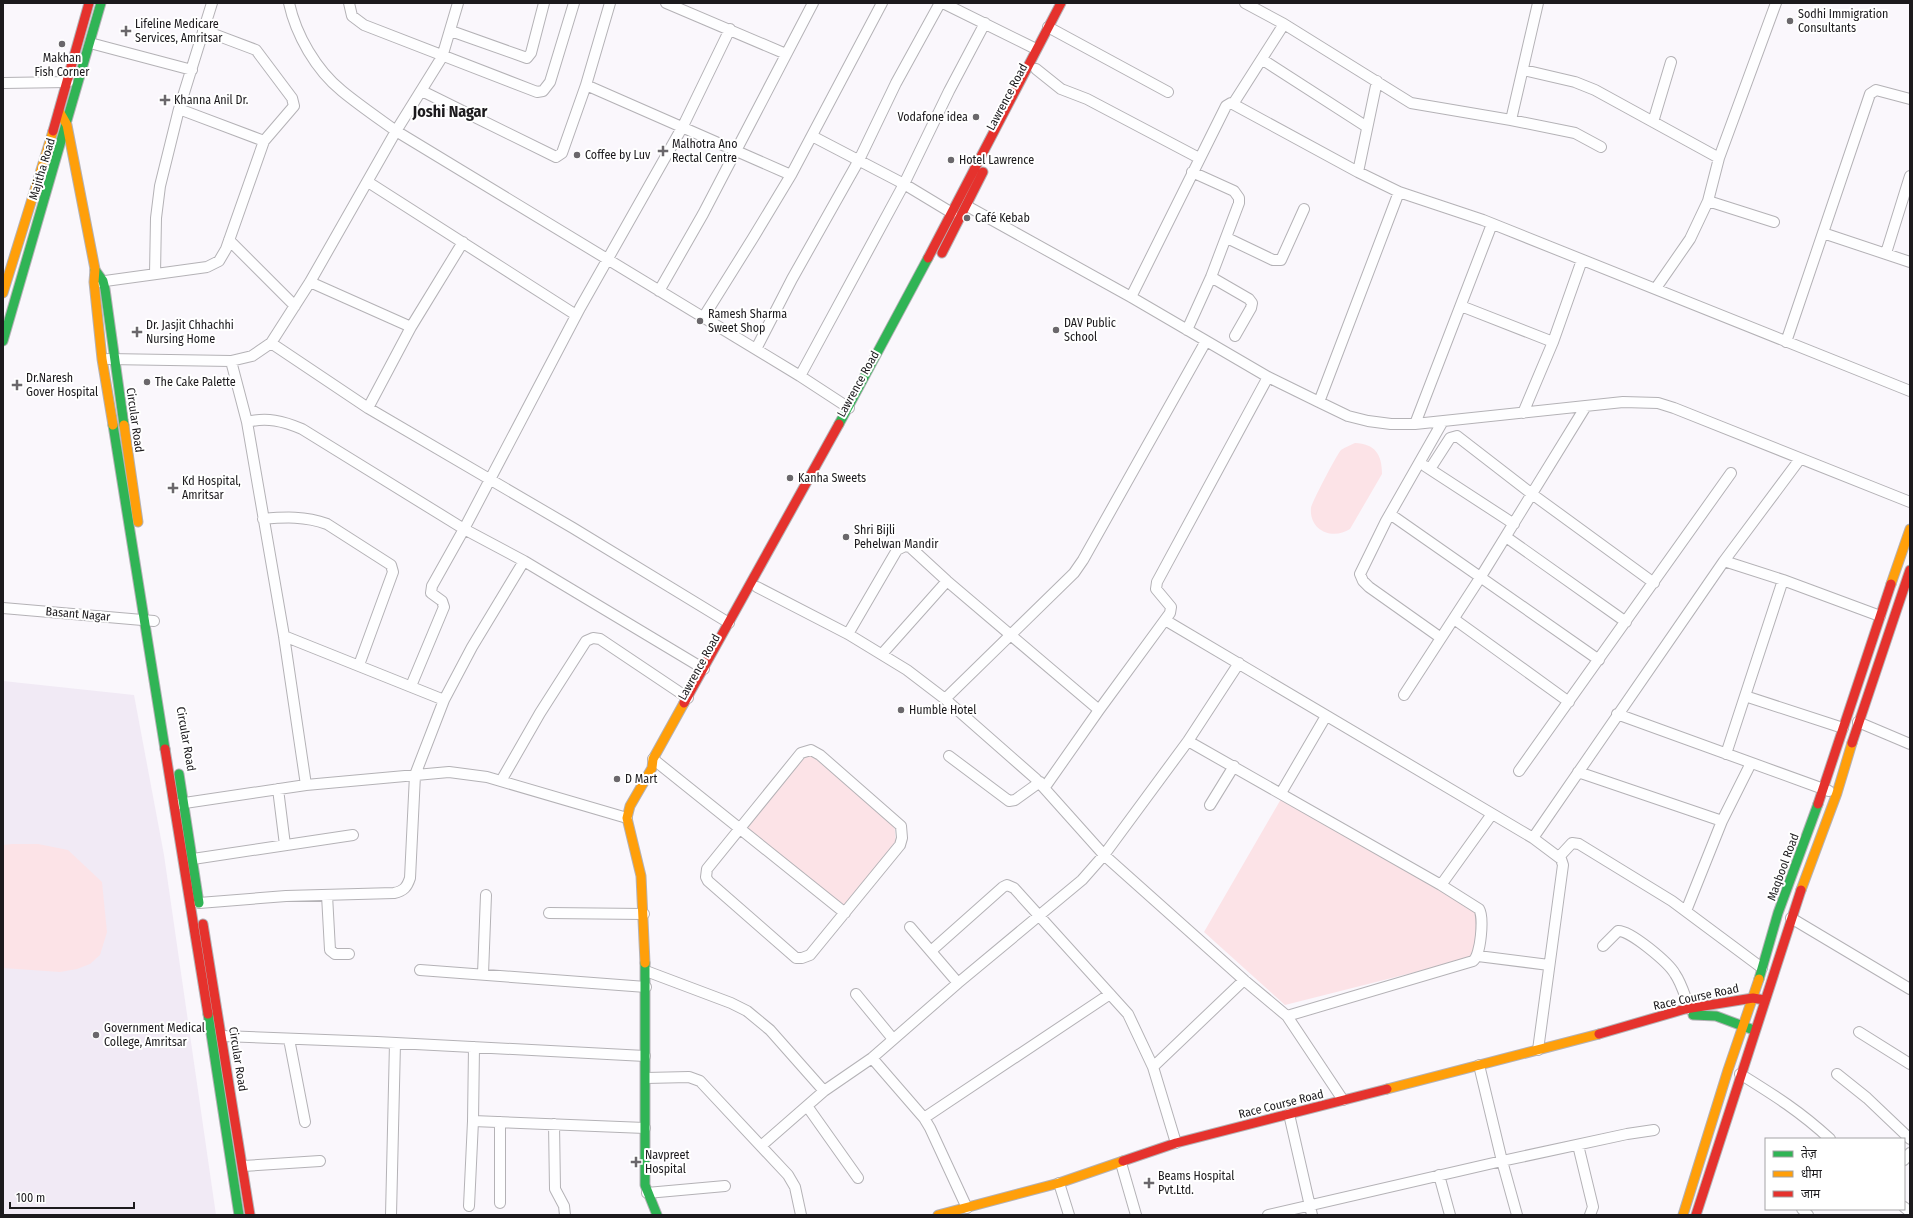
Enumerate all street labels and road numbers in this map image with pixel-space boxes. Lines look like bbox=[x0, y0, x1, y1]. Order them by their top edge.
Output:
street label: Lawrence Road bbox=[984, 61, 1030, 133]
street label: Majitha Road bbox=[26, 136, 58, 202]
street label: Lawrence Road bbox=[834, 348, 882, 420]
street label: Circular Road bbox=[124, 387, 146, 453]
street label: Basant Nagar bbox=[45, 604, 112, 624]
street label: Lawrence Road bbox=[675, 631, 723, 703]
street label: Circular Road bbox=[173, 706, 199, 772]
street label: Maqbool Road bbox=[1764, 831, 1802, 903]
street label: Race Course Road bbox=[1652, 981, 1740, 1013]
street label: Circular Road bbox=[226, 1026, 250, 1092]
street label: Race Course Road bbox=[1237, 1087, 1325, 1121]

